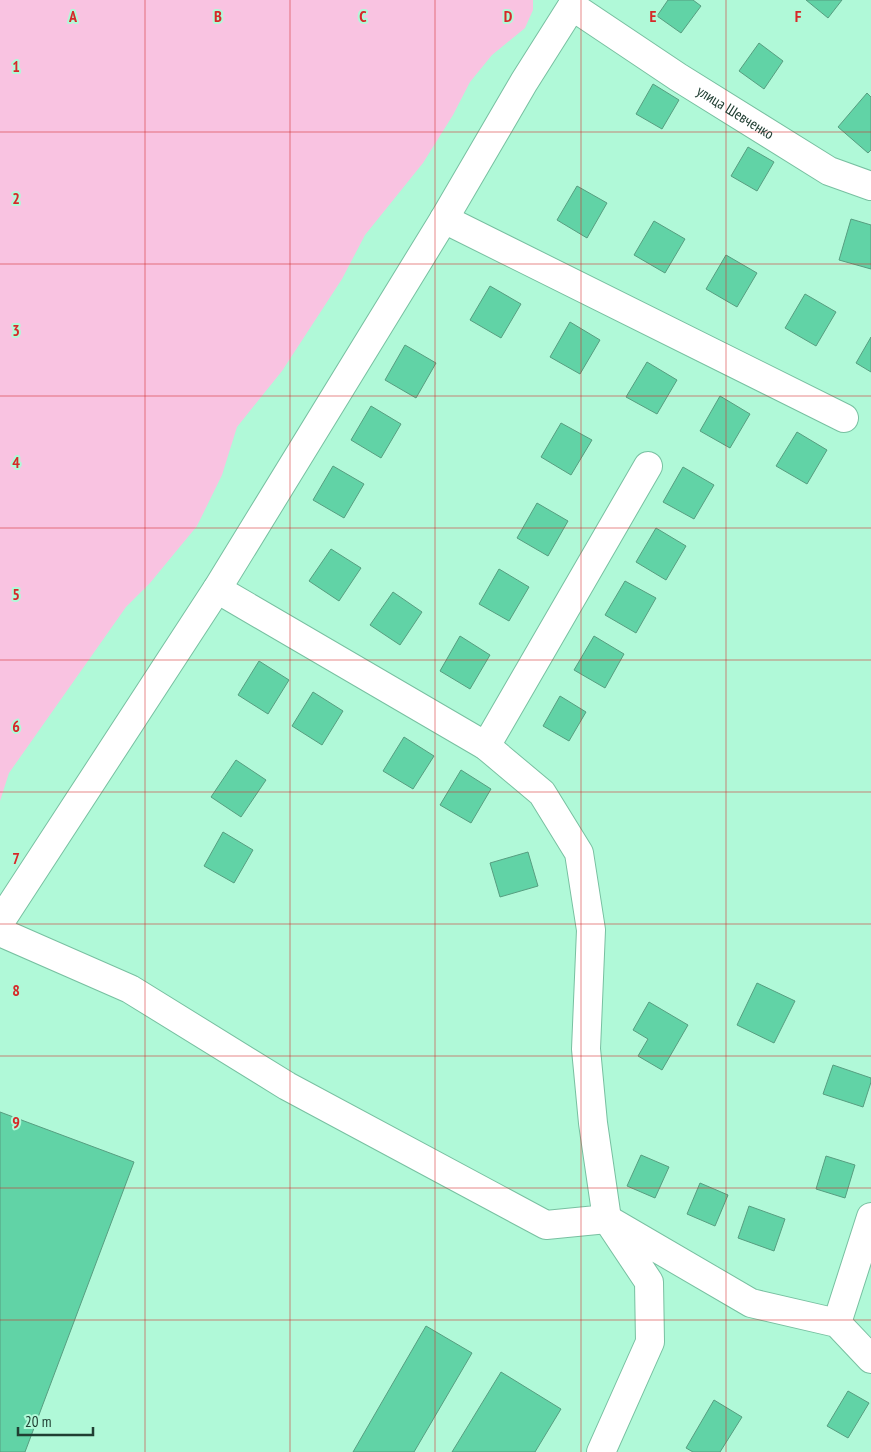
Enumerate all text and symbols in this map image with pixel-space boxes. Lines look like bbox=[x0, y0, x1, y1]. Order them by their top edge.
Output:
text: A bbox=[68, 6, 78, 26]
text: B bbox=[214, 6, 222, 26]
text: C bbox=[359, 6, 367, 26]
text: D bbox=[504, 6, 513, 26]
text: E bbox=[650, 6, 657, 26]
text: F bbox=[795, 6, 802, 26]
text: 1 bbox=[12, 56, 20, 76]
street label: улица Шевченко bbox=[693, 81, 778, 143]
text: 2 bbox=[12, 188, 20, 208]
text: 3 bbox=[12, 320, 20, 340]
text: 4 bbox=[12, 452, 20, 472]
text: 5 bbox=[12, 584, 20, 604]
text: 6 bbox=[12, 716, 20, 736]
text: 7 bbox=[12, 848, 20, 868]
text: 8 bbox=[12, 980, 20, 1000]
text: 9 bbox=[12, 1112, 20, 1132]
scale bar bbox=[18, 1404, 92, 1436]
text: 20 m bbox=[25, 1412, 51, 1431]

